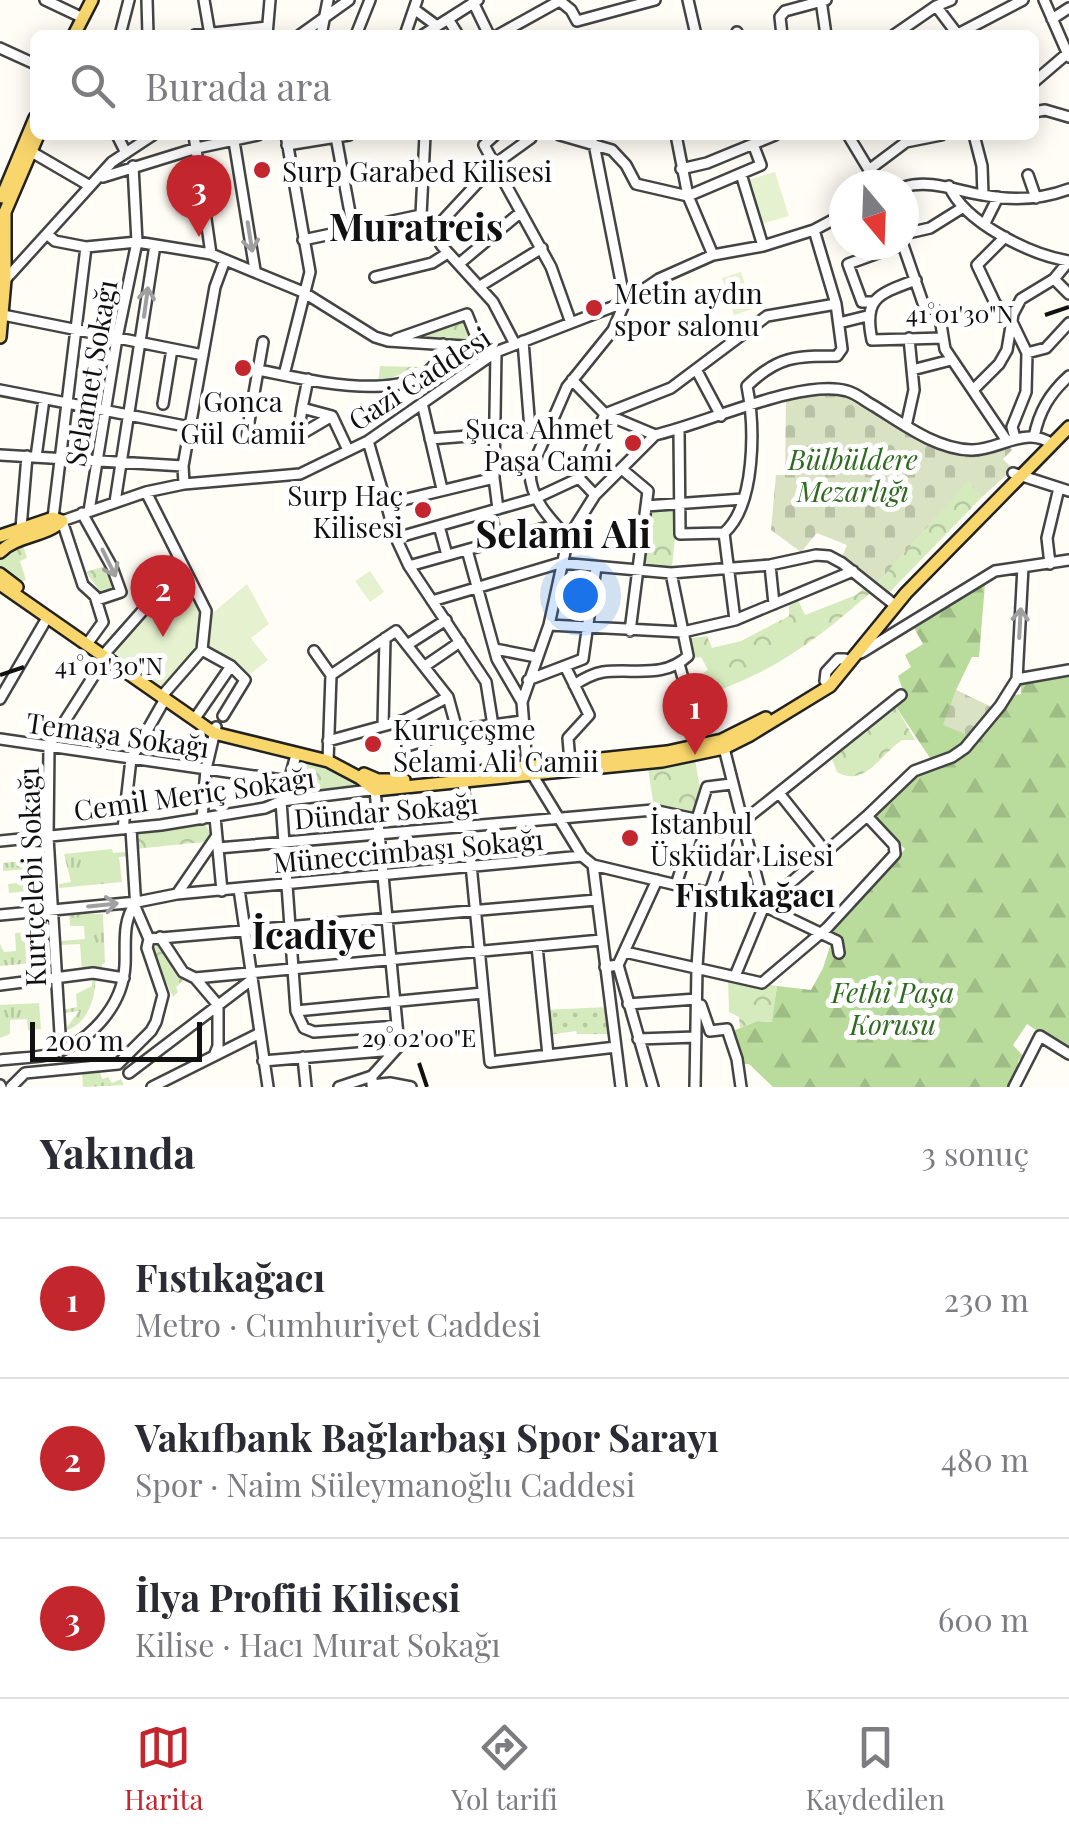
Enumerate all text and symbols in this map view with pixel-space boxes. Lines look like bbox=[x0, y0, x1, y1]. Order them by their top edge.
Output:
search box bbox=[30, 30, 1039, 140]
icon: search bbox=[65, 58, 120, 113]
text: Burada ara bbox=[145, 60, 331, 111]
place label: Surp Garabed Kilisesi bbox=[282, 152, 552, 189]
pin: 3 bbox=[166, 154, 232, 237]
marker: Surp Garabed Kilisesi bbox=[251, 159, 273, 181]
north arrow bbox=[829, 170, 919, 260]
district label: Muratreis bbox=[329, 200, 503, 251]
one-way arrow bbox=[241, 220, 259, 253]
place label: Metin aydın spor salonu bbox=[614, 274, 763, 343]
street label: Selamet Sokağı bbox=[55, 277, 125, 469]
one-way arrow bbox=[138, 286, 156, 318]
text: 41°01'30"N bbox=[906, 296, 1014, 329]
marker: Metin aydın spor salonu bbox=[583, 297, 605, 319]
street label: Gazi Caddesi bbox=[341, 318, 497, 438]
marker: Gonca Gül Camii bbox=[232, 357, 254, 379]
place label: Gonca Gül Camii bbox=[180, 382, 306, 451]
place label: Şuca Ahmet Paşa Cami bbox=[465, 409, 614, 478]
marker: Şuca Ahmet Paşa Cami bbox=[622, 432, 644, 454]
park label: Bülbüldere Mezarlığı bbox=[787, 440, 918, 509]
place label: Surp Haç Kilisesi bbox=[287, 476, 403, 545]
marker: Surp Haç Kilisesi bbox=[412, 499, 434, 521]
district label: Selami Ali bbox=[475, 507, 651, 558]
one-way arrow bbox=[101, 548, 120, 578]
pin: 2 bbox=[130, 554, 196, 637]
your location bbox=[555, 570, 606, 621]
one-way arrow bbox=[1011, 607, 1030, 639]
text: 41°01'30"N bbox=[55, 648, 163, 681]
pin: 1 bbox=[662, 672, 728, 755]
street label: Temaşa Sokağı bbox=[24, 703, 212, 765]
place label: Kuruçeşme Selami Ali Camii bbox=[393, 710, 599, 779]
marker: Kuruçeşme Selami Ali Camii bbox=[362, 733, 384, 755]
street label: Cemil Meriç Sokağı bbox=[71, 758, 317, 828]
street label: Kurtçelebi Sokağı bbox=[9, 766, 53, 988]
street label: Dündar Sokağı bbox=[292, 784, 480, 836]
place label: İstanbul Üsküdar Lisesi bbox=[650, 804, 834, 873]
street label: Müneccimbaşı Sokağı bbox=[271, 820, 545, 880]
marker: İstanbul Üsküdar Lisesi bbox=[619, 827, 641, 849]
district label: Fıstıkağacı bbox=[675, 872, 835, 915]
one-way arrow bbox=[87, 895, 119, 914]
district label: İcadiye bbox=[252, 908, 376, 959]
park label: Fethi Paşa Korusu bbox=[831, 973, 954, 1042]
scale bar bbox=[30, 1017, 202, 1062]
text: 29°02'00"E bbox=[362, 1020, 476, 1053]
text: 200 m bbox=[45, 1021, 124, 1058]
text: Yakında bbox=[40, 1124, 195, 1180]
text: 3 sonuç bbox=[922, 1131, 1029, 1174]
text: Fıstıkağacı bbox=[135, 1251, 325, 1302]
text: 1 bbox=[66, 1277, 79, 1320]
text: 230 m bbox=[944, 1277, 1029, 1320]
text: Metro · Cumhuriyet Caddesi bbox=[135, 1302, 541, 1345]
text: Vakıfbank Bağlarbaşı Spor Sarayı bbox=[135, 1411, 719, 1462]
text: 2 bbox=[64, 1437, 81, 1480]
text: 480 m bbox=[941, 1437, 1029, 1480]
text: Spor · Naim Süleymanoğlu Caddesi bbox=[135, 1462, 635, 1505]
text: İlya Profiti Kilisesi bbox=[135, 1571, 460, 1622]
text: 3 bbox=[65, 1597, 80, 1640]
text: 600 m bbox=[938, 1597, 1029, 1640]
text: Kilise · Hacı Murat Sokağı bbox=[135, 1622, 501, 1665]
tab: Harita bbox=[124, 1720, 203, 1817]
tab: Yol tarifi bbox=[451, 1720, 558, 1817]
tab: Kaydedilen bbox=[806, 1720, 945, 1817]

